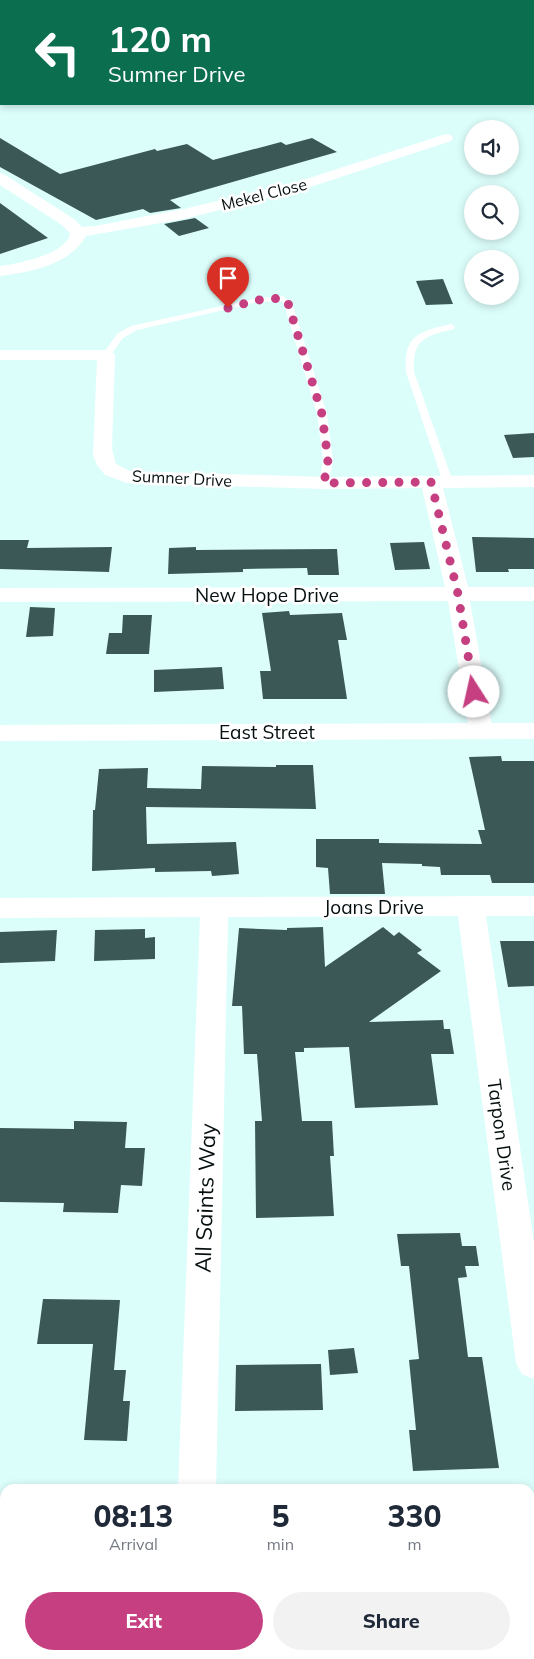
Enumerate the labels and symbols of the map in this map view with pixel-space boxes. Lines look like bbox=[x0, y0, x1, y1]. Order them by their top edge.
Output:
street label: Mekel Close bbox=[219, 174, 309, 214]
pin bbox=[207, 257, 249, 308]
street label: Sumner Drive bbox=[132, 465, 232, 491]
street label: New Hope Drive bbox=[195, 583, 339, 607]
position arrow bbox=[447, 665, 499, 717]
street label: East Street bbox=[219, 720, 315, 744]
street label: Joans Drive bbox=[324, 895, 424, 919]
street label: Tarpon Drive bbox=[482, 1078, 522, 1192]
street label: All Saints Way bbox=[188, 1122, 222, 1273]

